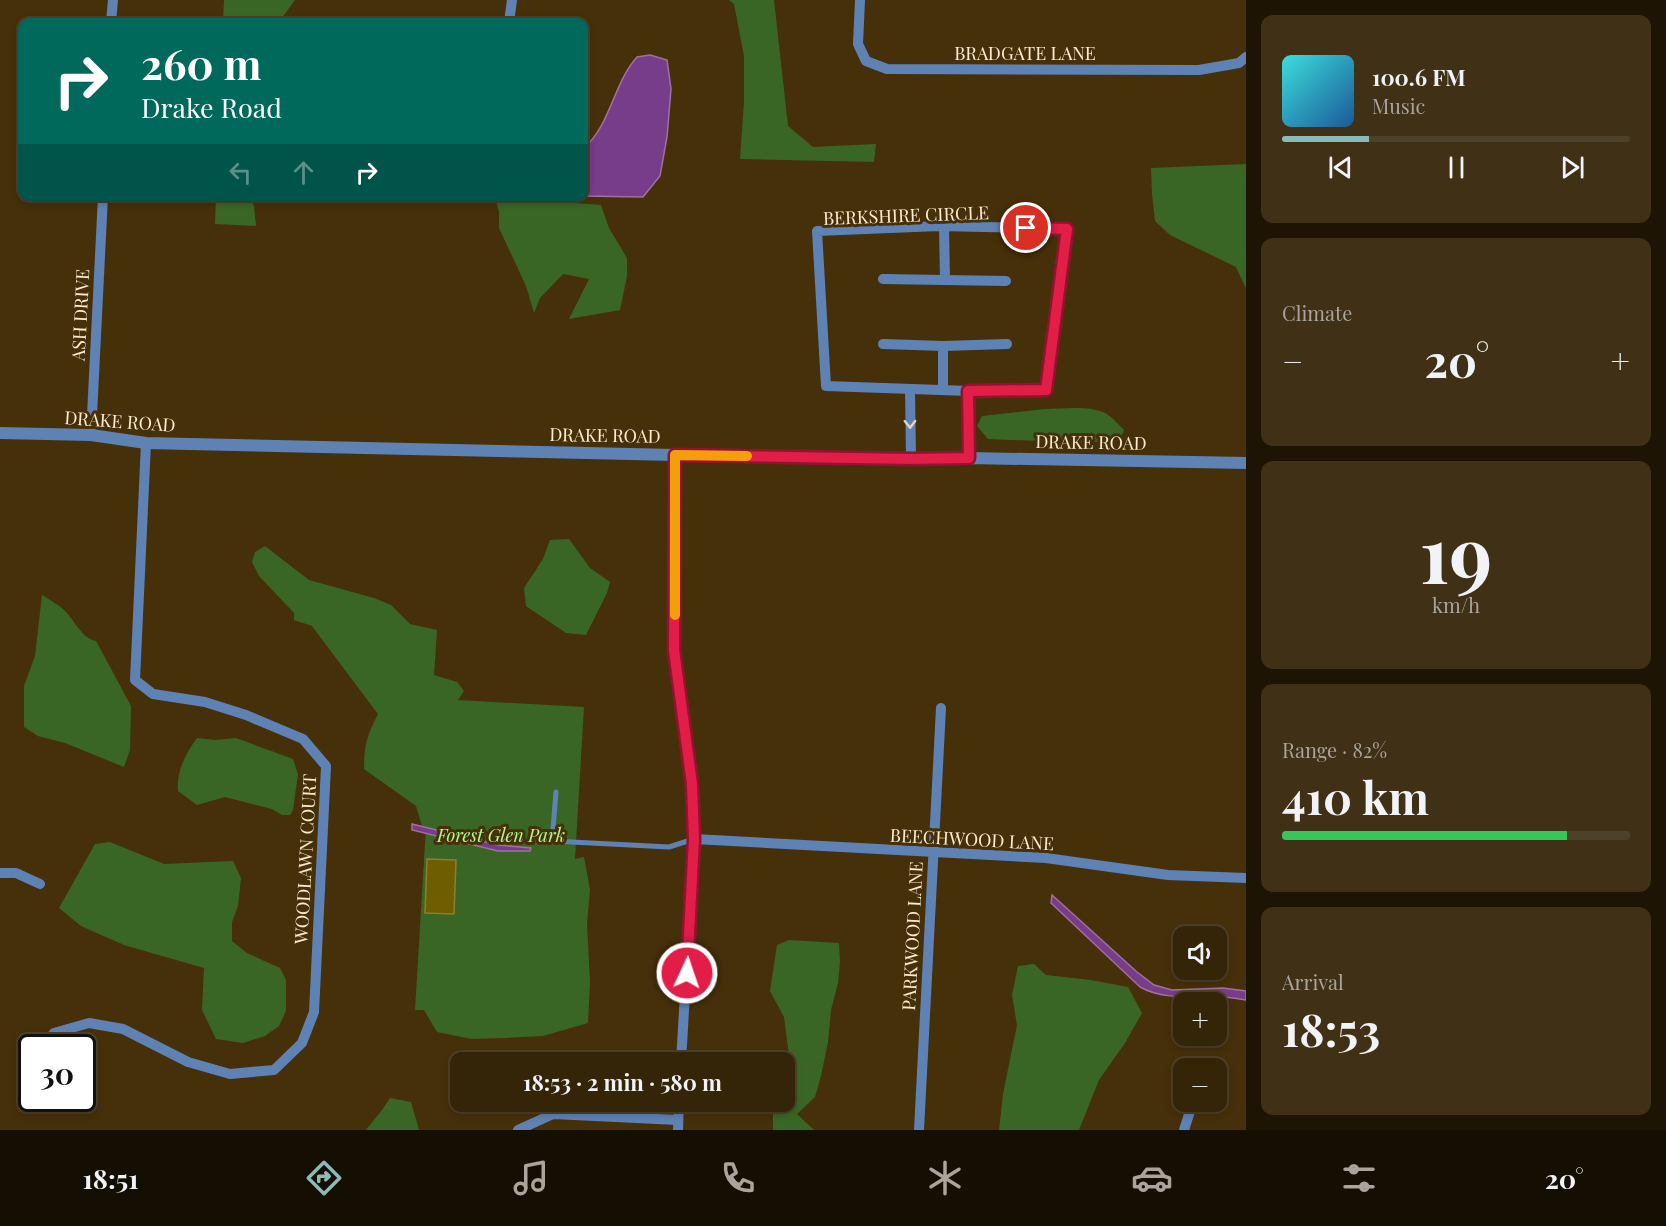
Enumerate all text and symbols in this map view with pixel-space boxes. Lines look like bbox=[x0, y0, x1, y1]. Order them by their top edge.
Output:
text: 260 m bbox=[141, 35, 261, 91]
street label: BRADGATE LANE bbox=[954, 41, 1096, 65]
icon: right bbox=[42, 42, 120, 120]
text: 100.6 FM bbox=[1372, 62, 1466, 92]
text: Drake Road bbox=[141, 89, 282, 125]
text: Music bbox=[1372, 92, 1425, 119]
icon: previous bbox=[1324, 151, 1357, 184]
icon: pause bbox=[1440, 151, 1473, 184]
icon: next bbox=[1556, 151, 1589, 184]
icon: left bbox=[224, 156, 257, 189]
icon: ahead bbox=[287, 156, 320, 189]
icon: right bbox=[350, 156, 383, 189]
street label: BERKSHIRE CIRCLE bbox=[823, 200, 989, 230]
pin bbox=[1000, 202, 1051, 253]
icon: arrive bbox=[1009, 211, 1042, 244]
street label: ASH DRIVE bbox=[66, 268, 94, 363]
text: Climate bbox=[1282, 299, 1352, 326]
text: 20° bbox=[1425, 329, 1489, 389]
text: − bbox=[1282, 338, 1303, 382]
text: + bbox=[1611, 338, 1630, 382]
street label: DRAKE ROAD bbox=[64, 405, 176, 437]
one-way arrow bbox=[904, 419, 917, 428]
street label: DRAKE ROAD bbox=[549, 422, 661, 448]
street label: DRAKE ROAD bbox=[1035, 429, 1147, 455]
text: 19 bbox=[1419, 500, 1493, 604]
text: km/h bbox=[1432, 591, 1480, 618]
text: Range · 82% bbox=[1282, 736, 1387, 763]
text: 410 km bbox=[1282, 766, 1429, 826]
street label: WOODLAWN COURT bbox=[289, 773, 321, 946]
park label: Forest Glen Park bbox=[436, 823, 565, 847]
street label: BEECHWOOD LANE bbox=[889, 823, 1055, 855]
street label: PARKWOOD LANE bbox=[896, 861, 928, 1011]
map controls bbox=[1173, 926, 1227, 1112]
button: sound bbox=[1173, 926, 1227, 980]
position arrow bbox=[655, 941, 719, 1005]
text: Arrival bbox=[1282, 968, 1344, 995]
button: + bbox=[1173, 992, 1227, 1046]
text: 18:53 bbox=[1282, 998, 1380, 1058]
speed limit sign: 30 bbox=[18, 1034, 96, 1112]
button: − bbox=[1173, 1058, 1227, 1112]
text: 18:53 · 2 min · 580 m bbox=[523, 1067, 722, 1097]
icon: directions bbox=[303, 1157, 345, 1199]
icon: music bbox=[510, 1157, 552, 1199]
icon: phone bbox=[717, 1157, 759, 1199]
icon: climate bbox=[924, 1157, 966, 1199]
icon: car bbox=[1131, 1157, 1173, 1199]
icon: filters bbox=[1338, 1157, 1380, 1199]
text: 18:51 bbox=[82, 1160, 139, 1196]
text: 20° bbox=[1545, 1160, 1584, 1196]

